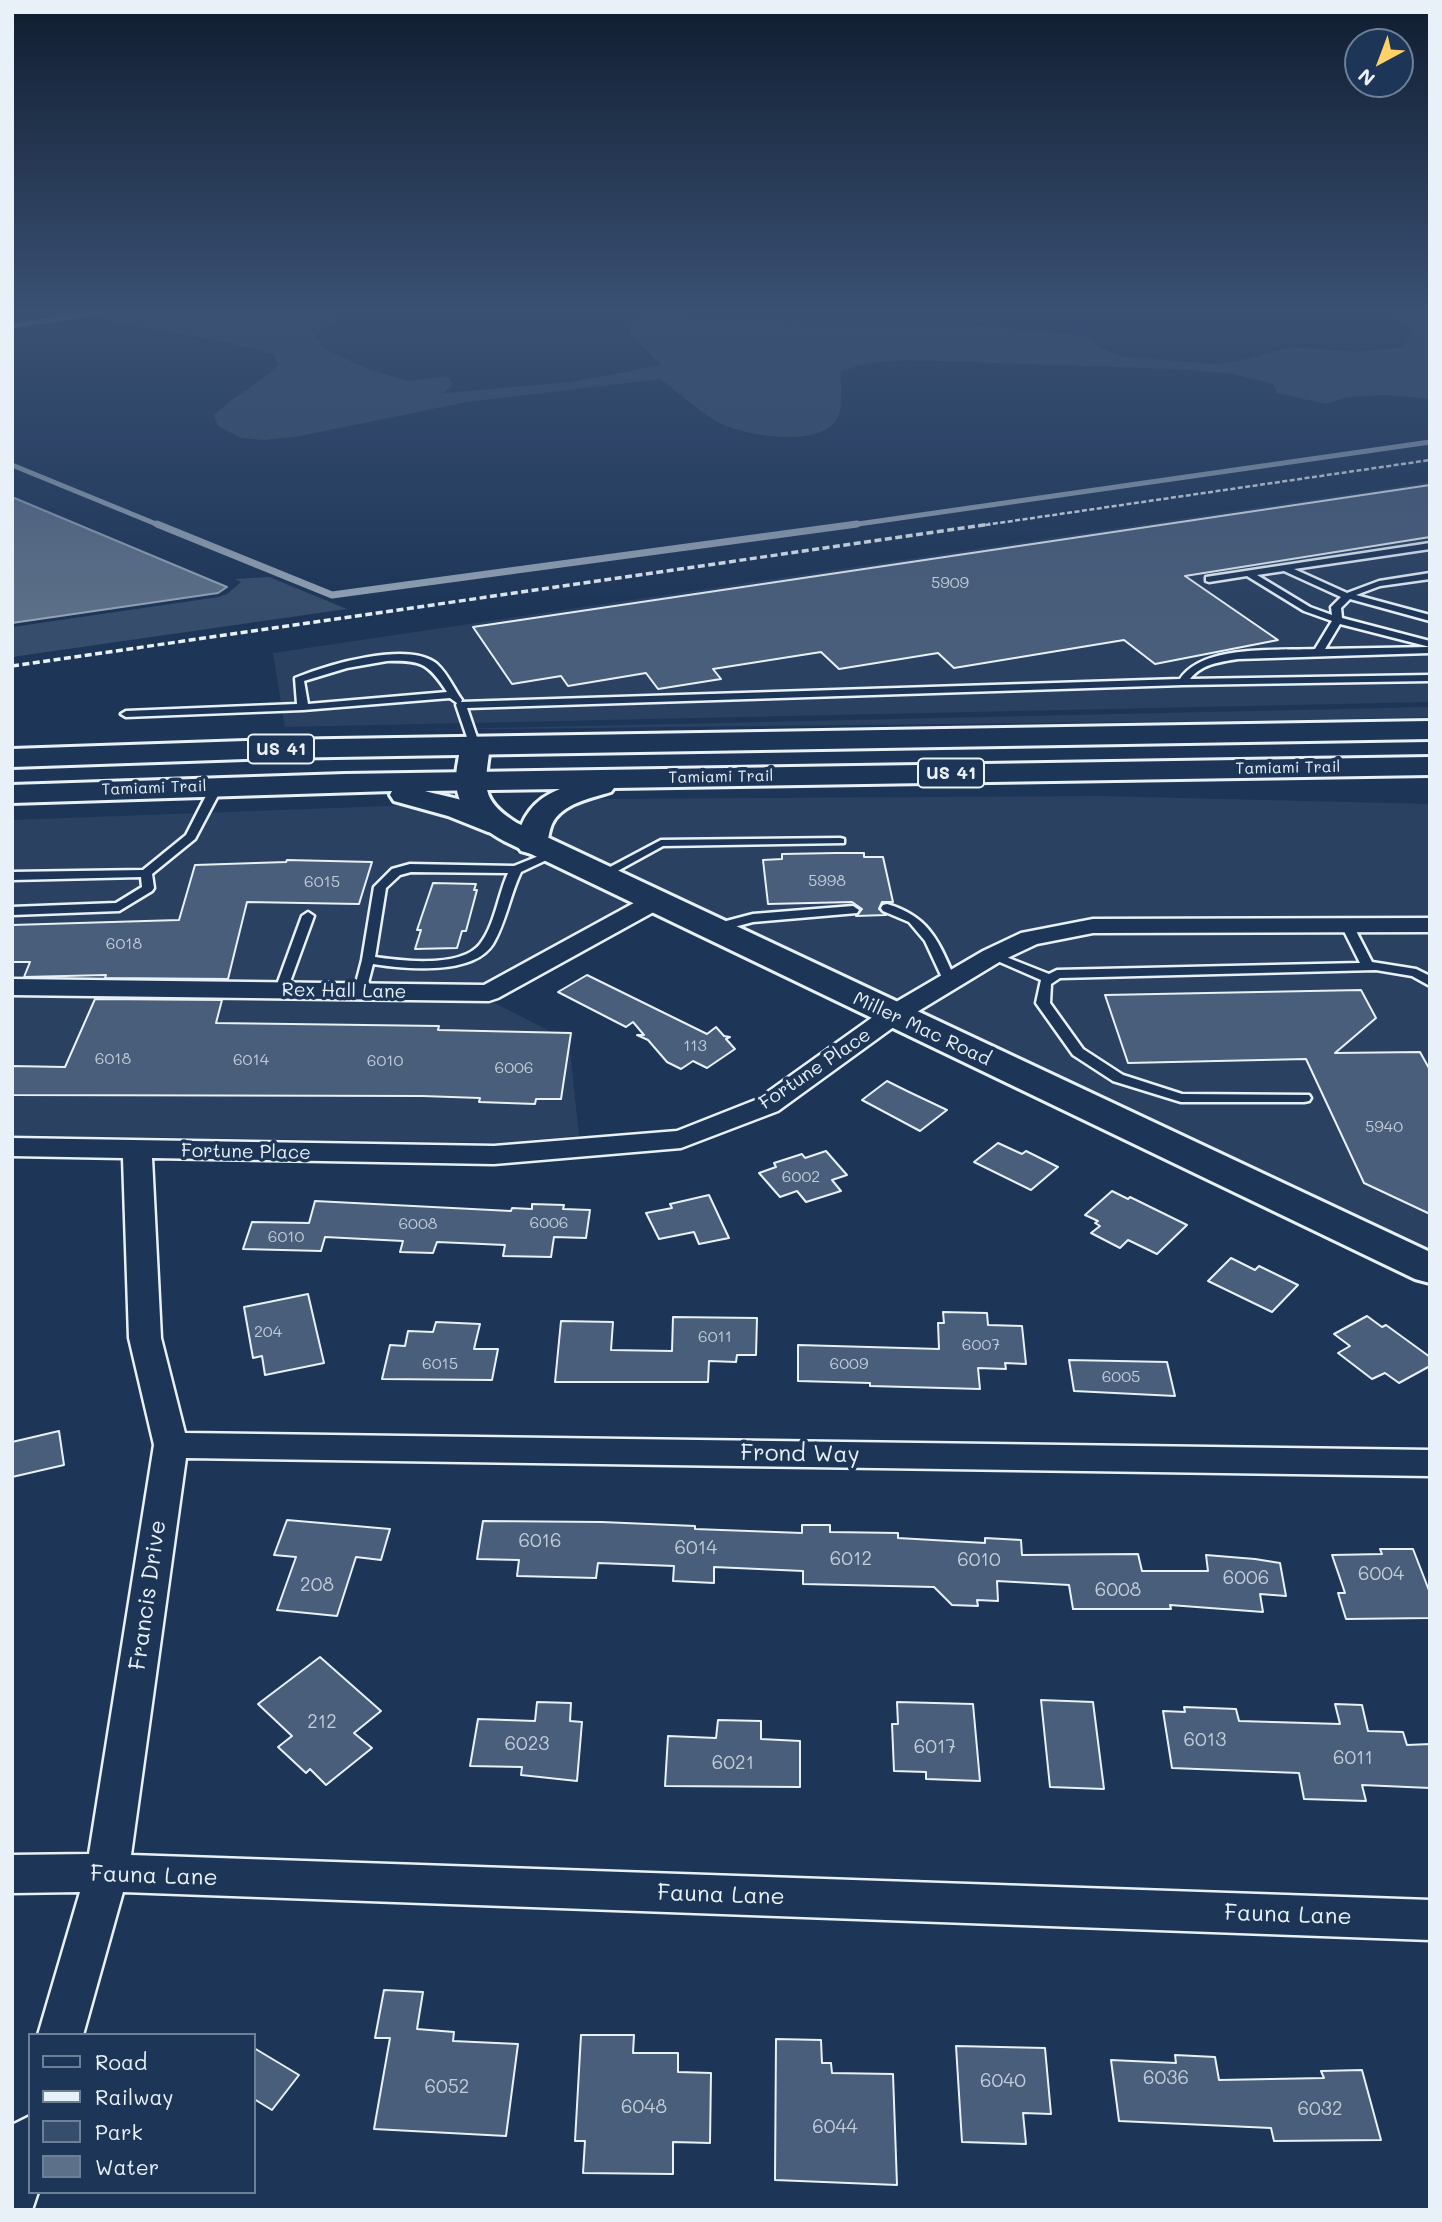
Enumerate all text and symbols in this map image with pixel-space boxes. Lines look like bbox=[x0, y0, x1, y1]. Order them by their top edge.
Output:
north arrow bbox=[1344, 28, 1414, 98]
text: N bbox=[1353, 64, 1380, 92]
house number: 5909 bbox=[931, 573, 969, 593]
road number: US 41 bbox=[248, 734, 314, 764]
street label: Tamiami Trail bbox=[1235, 757, 1341, 779]
road number: US 41 bbox=[918, 758, 984, 788]
street label: Tamiami Trail bbox=[668, 766, 774, 788]
street label: Tamiami Trail bbox=[101, 777, 207, 799]
house number: 5998 bbox=[808, 871, 846, 891]
house number: 6015 bbox=[304, 872, 340, 892]
house number: 6018 bbox=[106, 934, 142, 954]
street label: Rex Hall Lane bbox=[281, 979, 407, 1003]
street label: Miller Mac Road bbox=[849, 987, 995, 1071]
street label: Fortune Place bbox=[755, 1023, 875, 1115]
house number: 113 bbox=[683, 1036, 707, 1056]
house number: 6018 bbox=[95, 1049, 131, 1069]
house number: 6014 bbox=[233, 1050, 269, 1070]
house number: 6010 bbox=[367, 1051, 403, 1071]
house number: 6006 bbox=[494, 1058, 534, 1078]
house number: 5940 bbox=[1365, 1117, 1403, 1137]
street label: Fortune Place bbox=[181, 1139, 311, 1165]
house number: 6002 bbox=[782, 1167, 820, 1187]
house number: 6006 bbox=[529, 1213, 569, 1233]
house number: 6008 bbox=[398, 1214, 438, 1234]
house number: 6010 bbox=[268, 1227, 304, 1247]
house number: 204 bbox=[254, 1322, 282, 1342]
house number: 6011 bbox=[698, 1327, 732, 1347]
house number: 6007 bbox=[962, 1335, 1000, 1355]
house number: 6015 bbox=[422, 1354, 458, 1374]
house number: 6009 bbox=[830, 1354, 868, 1374]
house number: 6005 bbox=[1102, 1367, 1140, 1387]
street label: Frond Way bbox=[740, 1439, 860, 1469]
street label: Francis Drive bbox=[124, 1518, 172, 1672]
house number: 6016 bbox=[518, 1530, 562, 1552]
house number: 6014 bbox=[675, 1537, 717, 1559]
house number: 6012 bbox=[830, 1548, 872, 1570]
house number: 6010 bbox=[957, 1549, 1001, 1571]
house number: 6004 bbox=[1358, 1563, 1404, 1585]
house number: 6006 bbox=[1223, 1567, 1269, 1589]
house number: 208 bbox=[300, 1574, 334, 1596]
house number: 6008 bbox=[1095, 1579, 1141, 1601]
house number: 212 bbox=[307, 1711, 337, 1733]
house number: 6013 bbox=[1184, 1729, 1226, 1751]
house number: 6023 bbox=[505, 1733, 549, 1755]
house number: 6017 bbox=[914, 1736, 956, 1758]
house number: 6011 bbox=[1333, 1747, 1373, 1769]
house number: 6021 bbox=[712, 1752, 754, 1774]
street label: Fauna Lane bbox=[90, 1860, 218, 1892]
street label: Fauna Lane bbox=[657, 1879, 785, 1911]
street label: Fauna Lane bbox=[1224, 1899, 1352, 1931]
legend bbox=[28, 2033, 256, 2194]
text: Road bbox=[95, 2048, 147, 2075]
house number: 6036 bbox=[1143, 2067, 1189, 2089]
house number: 6040 bbox=[980, 2070, 1026, 2092]
house number: 6052 bbox=[425, 2076, 469, 2098]
text: Railway bbox=[95, 2083, 174, 2110]
house number: 6048 bbox=[621, 2096, 667, 2118]
house number: 6032 bbox=[1298, 2098, 1342, 2120]
house number: 6044 bbox=[812, 2116, 858, 2138]
text: Park bbox=[95, 2118, 143, 2145]
text: Water bbox=[95, 2153, 159, 2180]

